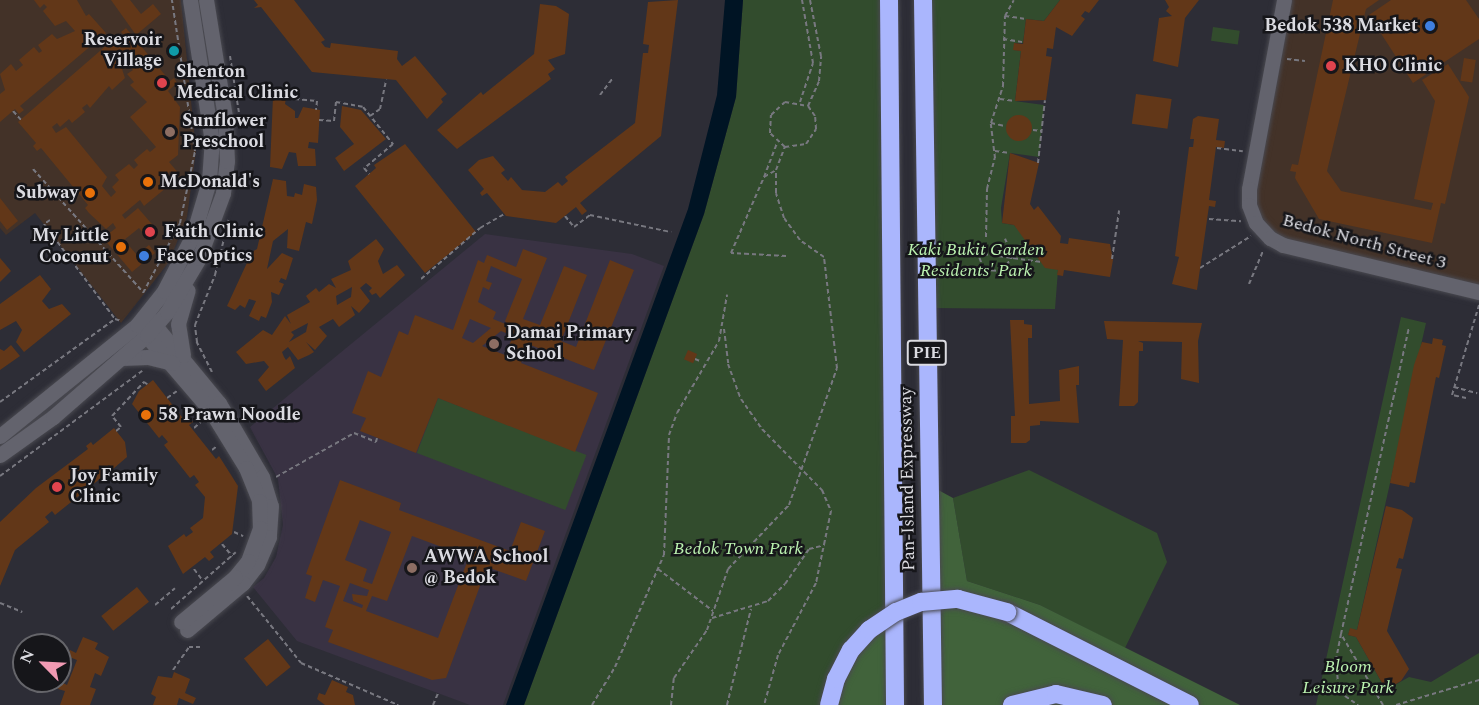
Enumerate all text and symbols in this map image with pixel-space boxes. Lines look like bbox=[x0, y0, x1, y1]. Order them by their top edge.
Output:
place label: Bedok 538 Market bbox=[1264, 15, 1418, 37]
marker: Bedok 538 Market bbox=[1423, 19, 1437, 33]
place label: Reservoir Village bbox=[84, 30, 162, 72]
marker: Reservoir Village bbox=[167, 44, 181, 58]
place label: KHO Clinic bbox=[1344, 55, 1442, 77]
marker: KHO Clinic bbox=[1322, 57, 1340, 75]
place label: Shenton Medical Clinic bbox=[176, 62, 298, 104]
marker: Shenton Medical Clinic bbox=[153, 74, 171, 92]
place label: Sunflower Preschool bbox=[182, 111, 266, 154]
marker: Sunflower Preschool bbox=[163, 125, 177, 139]
place label: McDonald's bbox=[160, 171, 260, 193]
marker: McDonald's bbox=[141, 175, 155, 189]
place label: Subway bbox=[16, 182, 78, 204]
marker: Subway bbox=[83, 186, 97, 200]
street label: Bedok North Street 3 bbox=[1280, 210, 1448, 274]
place label: Faith Clinic bbox=[164, 221, 263, 243]
marker: Faith Clinic bbox=[141, 223, 159, 241]
place label: My Little Coconut bbox=[32, 226, 109, 268]
marker: My Little Coconut bbox=[114, 240, 128, 254]
park label: Kaki Bukit Garden Residents' Park bbox=[907, 240, 1045, 282]
place label: Face Optics bbox=[156, 245, 253, 267]
marker: Face Optics bbox=[137, 249, 151, 263]
place label: Damai Primary School bbox=[506, 323, 633, 366]
marker: Damai Primary School bbox=[487, 337, 501, 351]
road number: PIE bbox=[906, 340, 948, 366]
street label: Pan-Island Expressway bbox=[896, 387, 920, 571]
place label: 58 Prawn Noodle bbox=[158, 404, 301, 426]
marker: 58 Prawn Noodle bbox=[139, 408, 153, 422]
place label: Joy Family Clinic bbox=[70, 466, 158, 508]
marker: Joy Family Clinic bbox=[48, 478, 66, 496]
park label: Bedok Town Park bbox=[673, 538, 803, 560]
place label: AWWA School @ Bedok bbox=[424, 547, 548, 590]
marker: AWWA School @ Bedok bbox=[405, 561, 419, 575]
north arrow bbox=[12, 633, 72, 693]
text: N bbox=[14, 646, 41, 667]
park label: Bloom Leisure Park bbox=[1302, 657, 1394, 700]

